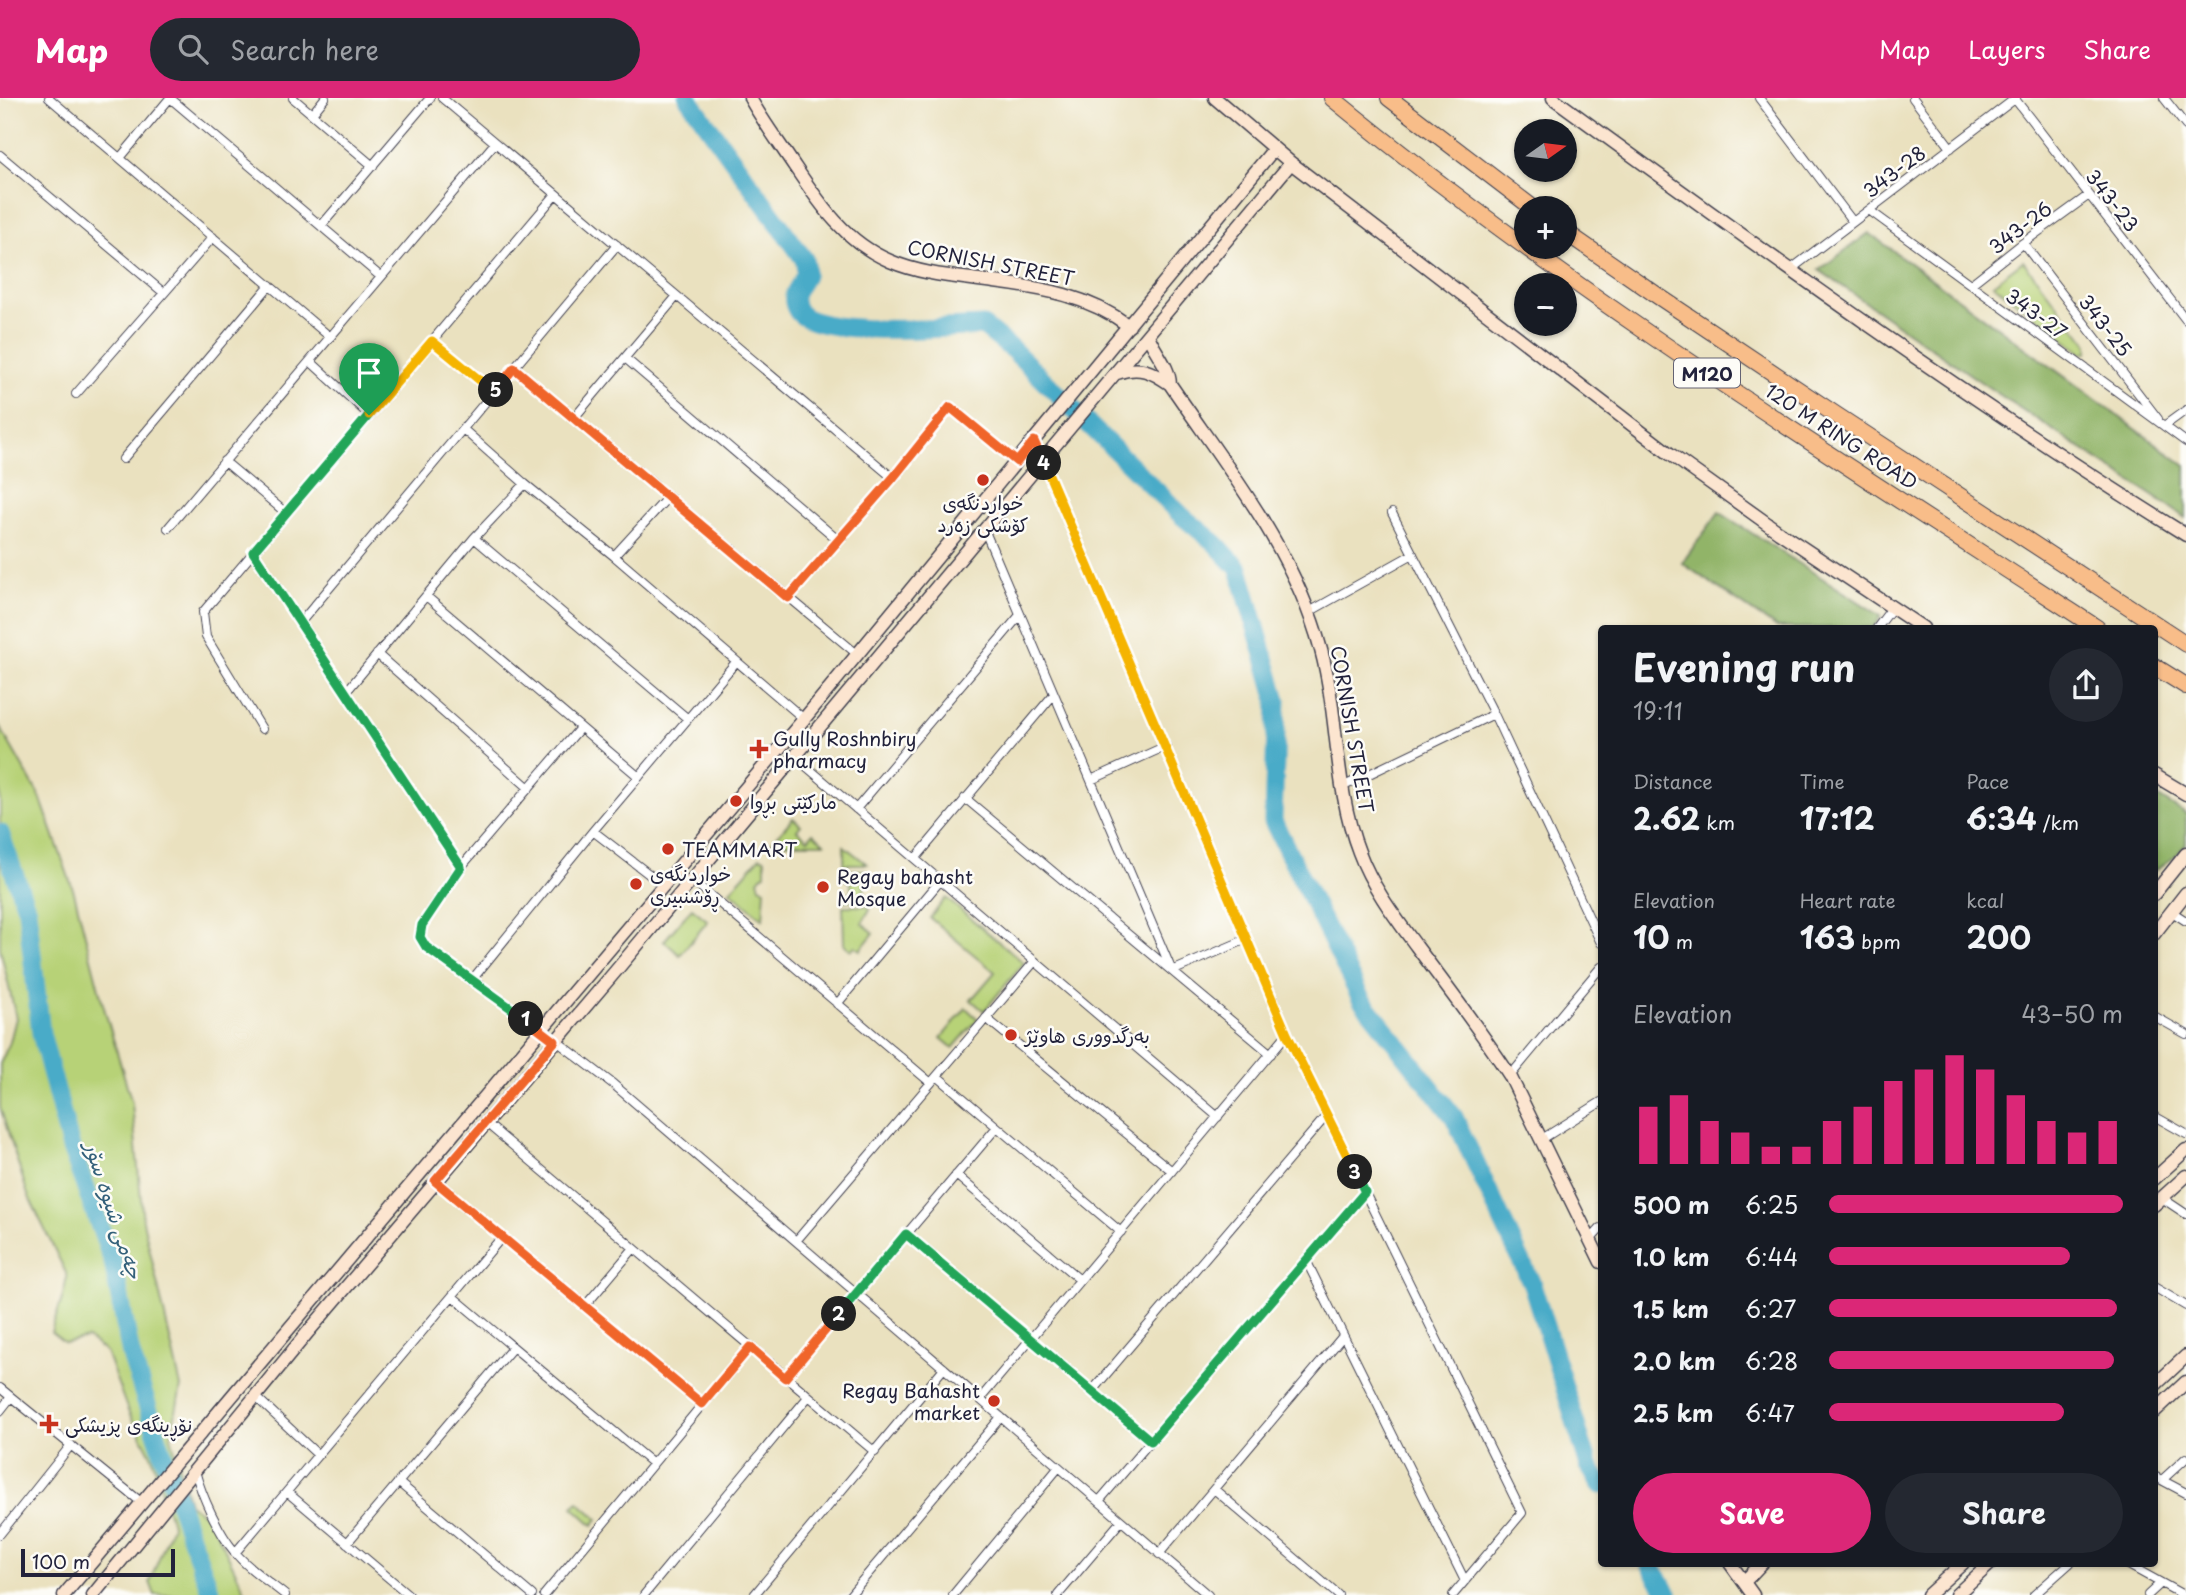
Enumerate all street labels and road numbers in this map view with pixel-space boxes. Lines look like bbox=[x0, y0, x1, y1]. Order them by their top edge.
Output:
street label: 343-28 bbox=[1857, 138, 1931, 204]
street label: 343-23 bbox=[2080, 163, 2146, 237]
street label: 343-26 bbox=[1983, 194, 2057, 260]
street label: CORNISH STREET bbox=[905, 232, 1077, 292]
street label: 343-27 bbox=[2000, 281, 2074, 345]
street label: 343-25 bbox=[2073, 288, 2139, 362]
road number: M120 bbox=[1674, 358, 1740, 388]
street label: 120 M RING ROAD bbox=[1760, 376, 1924, 496]
street label: CORNISH STREET bbox=[1324, 643, 1382, 815]

